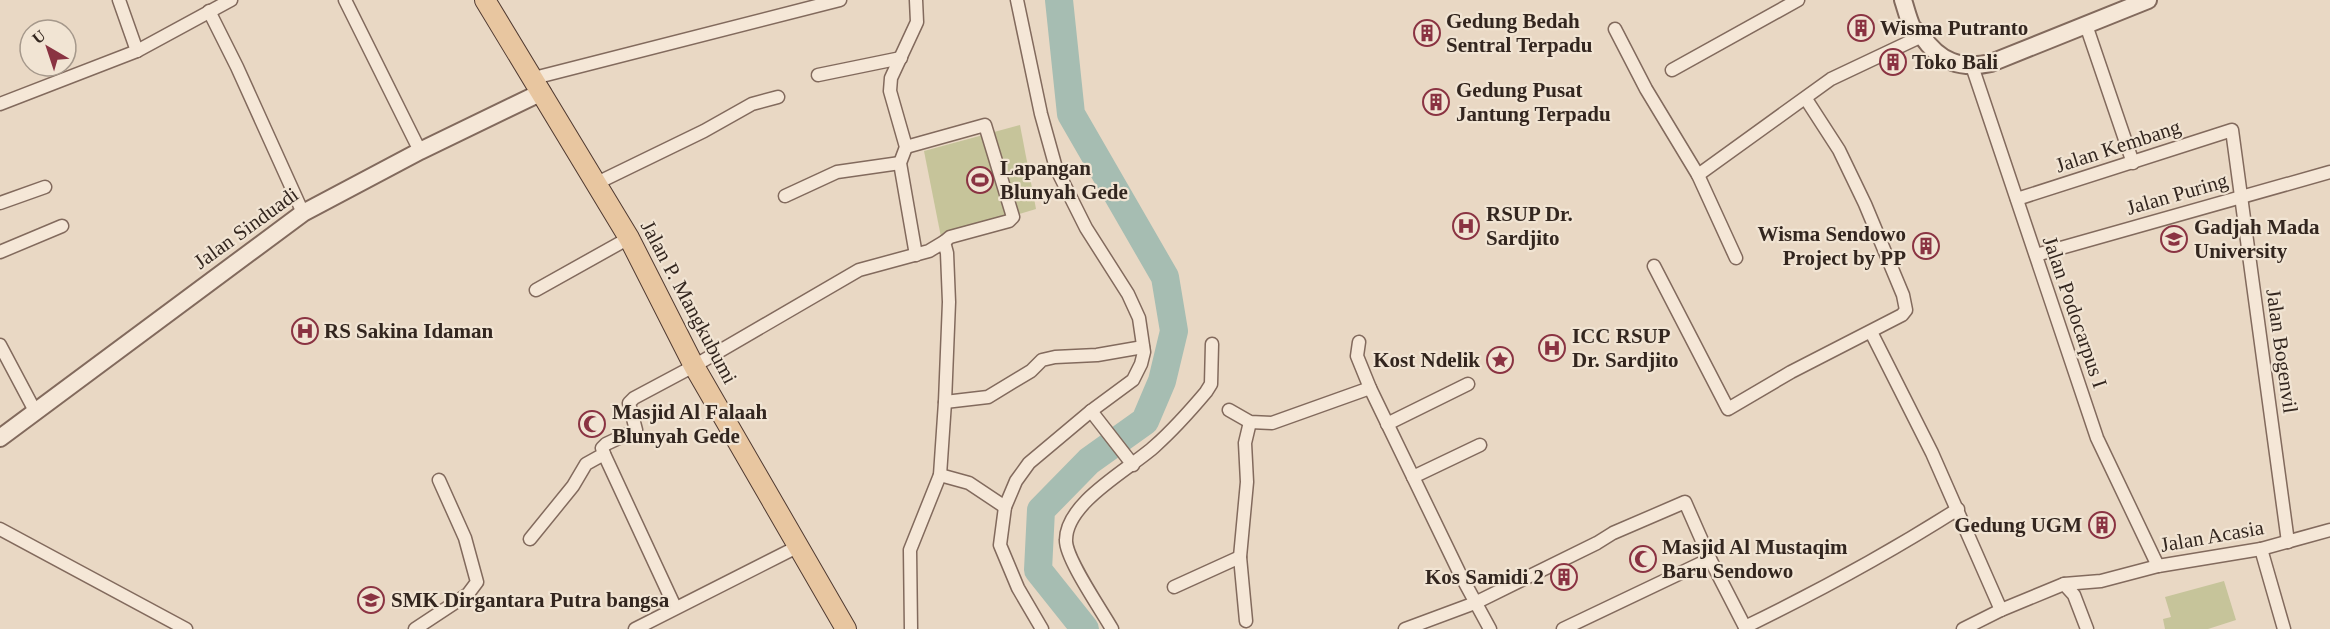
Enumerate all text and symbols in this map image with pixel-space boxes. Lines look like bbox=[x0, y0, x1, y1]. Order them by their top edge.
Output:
place label: Gedung Bedah Sentral Terpadu bbox=[1446, 9, 1593, 57]
building icon: Wisma Putranto bbox=[1846, 13, 1876, 43]
place label: Wisma Putranto bbox=[1880, 16, 2028, 40]
north arrow bbox=[18, 18, 78, 78]
building icon: Gedung Bedah Sentral Terpadu bbox=[1412, 18, 1442, 48]
text: U bbox=[29, 26, 49, 47]
building icon: Toko Bali bbox=[1878, 47, 1908, 77]
place label: Toko Bali bbox=[1912, 50, 1998, 74]
place label: Gedung Pusat Jantung Terpadu bbox=[1456, 78, 1611, 126]
building icon: Gedung Pusat Jantung Terpadu bbox=[1421, 87, 1451, 117]
street label: Jalan Kembang bbox=[2052, 114, 2184, 178]
place label: Lapangan Blunyah Gede bbox=[1000, 156, 1128, 204]
sports icon: Lapangan Blunyah Gede bbox=[965, 165, 995, 195]
street label: Jalan Puring bbox=[2124, 168, 2231, 220]
street label: Jalan Sinduadi bbox=[189, 182, 303, 274]
place label: RSUP Dr. Sardjito bbox=[1486, 202, 1573, 250]
hospital icon: RSUP Dr. Sardjito bbox=[1451, 211, 1481, 241]
place label: Gadjah Mada University bbox=[2194, 215, 2320, 263]
street label: Jalan P. Mangkubumi bbox=[636, 216, 742, 388]
place label: Wisma Sendowo Project by PP bbox=[1758, 222, 1906, 270]
school or university icon: Gadjah Mada University bbox=[2159, 224, 2189, 254]
building icon: Wisma Sendowo Project by PP bbox=[1911, 231, 1941, 261]
street label: Jalan Podocarpus I bbox=[2038, 233, 2112, 391]
street label: Jalan Bogenvil bbox=[2261, 287, 2303, 415]
hospital icon: RS Sakina Idaman bbox=[290, 316, 320, 346]
place label: RS Sakina Idaman bbox=[324, 319, 494, 343]
place label: ICC RSUP Dr. Sardjito bbox=[1572, 324, 1679, 372]
hospital icon: ICC RSUP Dr. Sardjito bbox=[1537, 333, 1567, 363]
place icon: Kost Ndelik bbox=[1485, 345, 1515, 375]
place label: Kost Ndelik bbox=[1373, 348, 1480, 372]
place label: Masjid Al Falaah Blunyah Gede bbox=[612, 400, 768, 448]
mosque icon: Masjid Al Falaah Blunyah Gede bbox=[577, 409, 607, 439]
building icon: Gedung UGM bbox=[2087, 510, 2117, 540]
place label: Gedung UGM bbox=[1954, 513, 2082, 537]
street label: Jalan Acasia bbox=[2159, 515, 2266, 557]
place label: Masjid Al Mustaqim Baru Sendowo bbox=[1662, 535, 1848, 583]
mosque icon: Masjid Al Mustaqim Baru Sendowo bbox=[1628, 544, 1658, 574]
building icon: Kos Samidi 2 bbox=[1549, 562, 1579, 592]
place label: Kos Samidi 2 bbox=[1425, 565, 1544, 589]
school or university icon: SMK Dirgantara Putra bangsa bbox=[356, 585, 386, 615]
place label: SMK Dirgantara Putra bangsa bbox=[391, 588, 670, 612]

